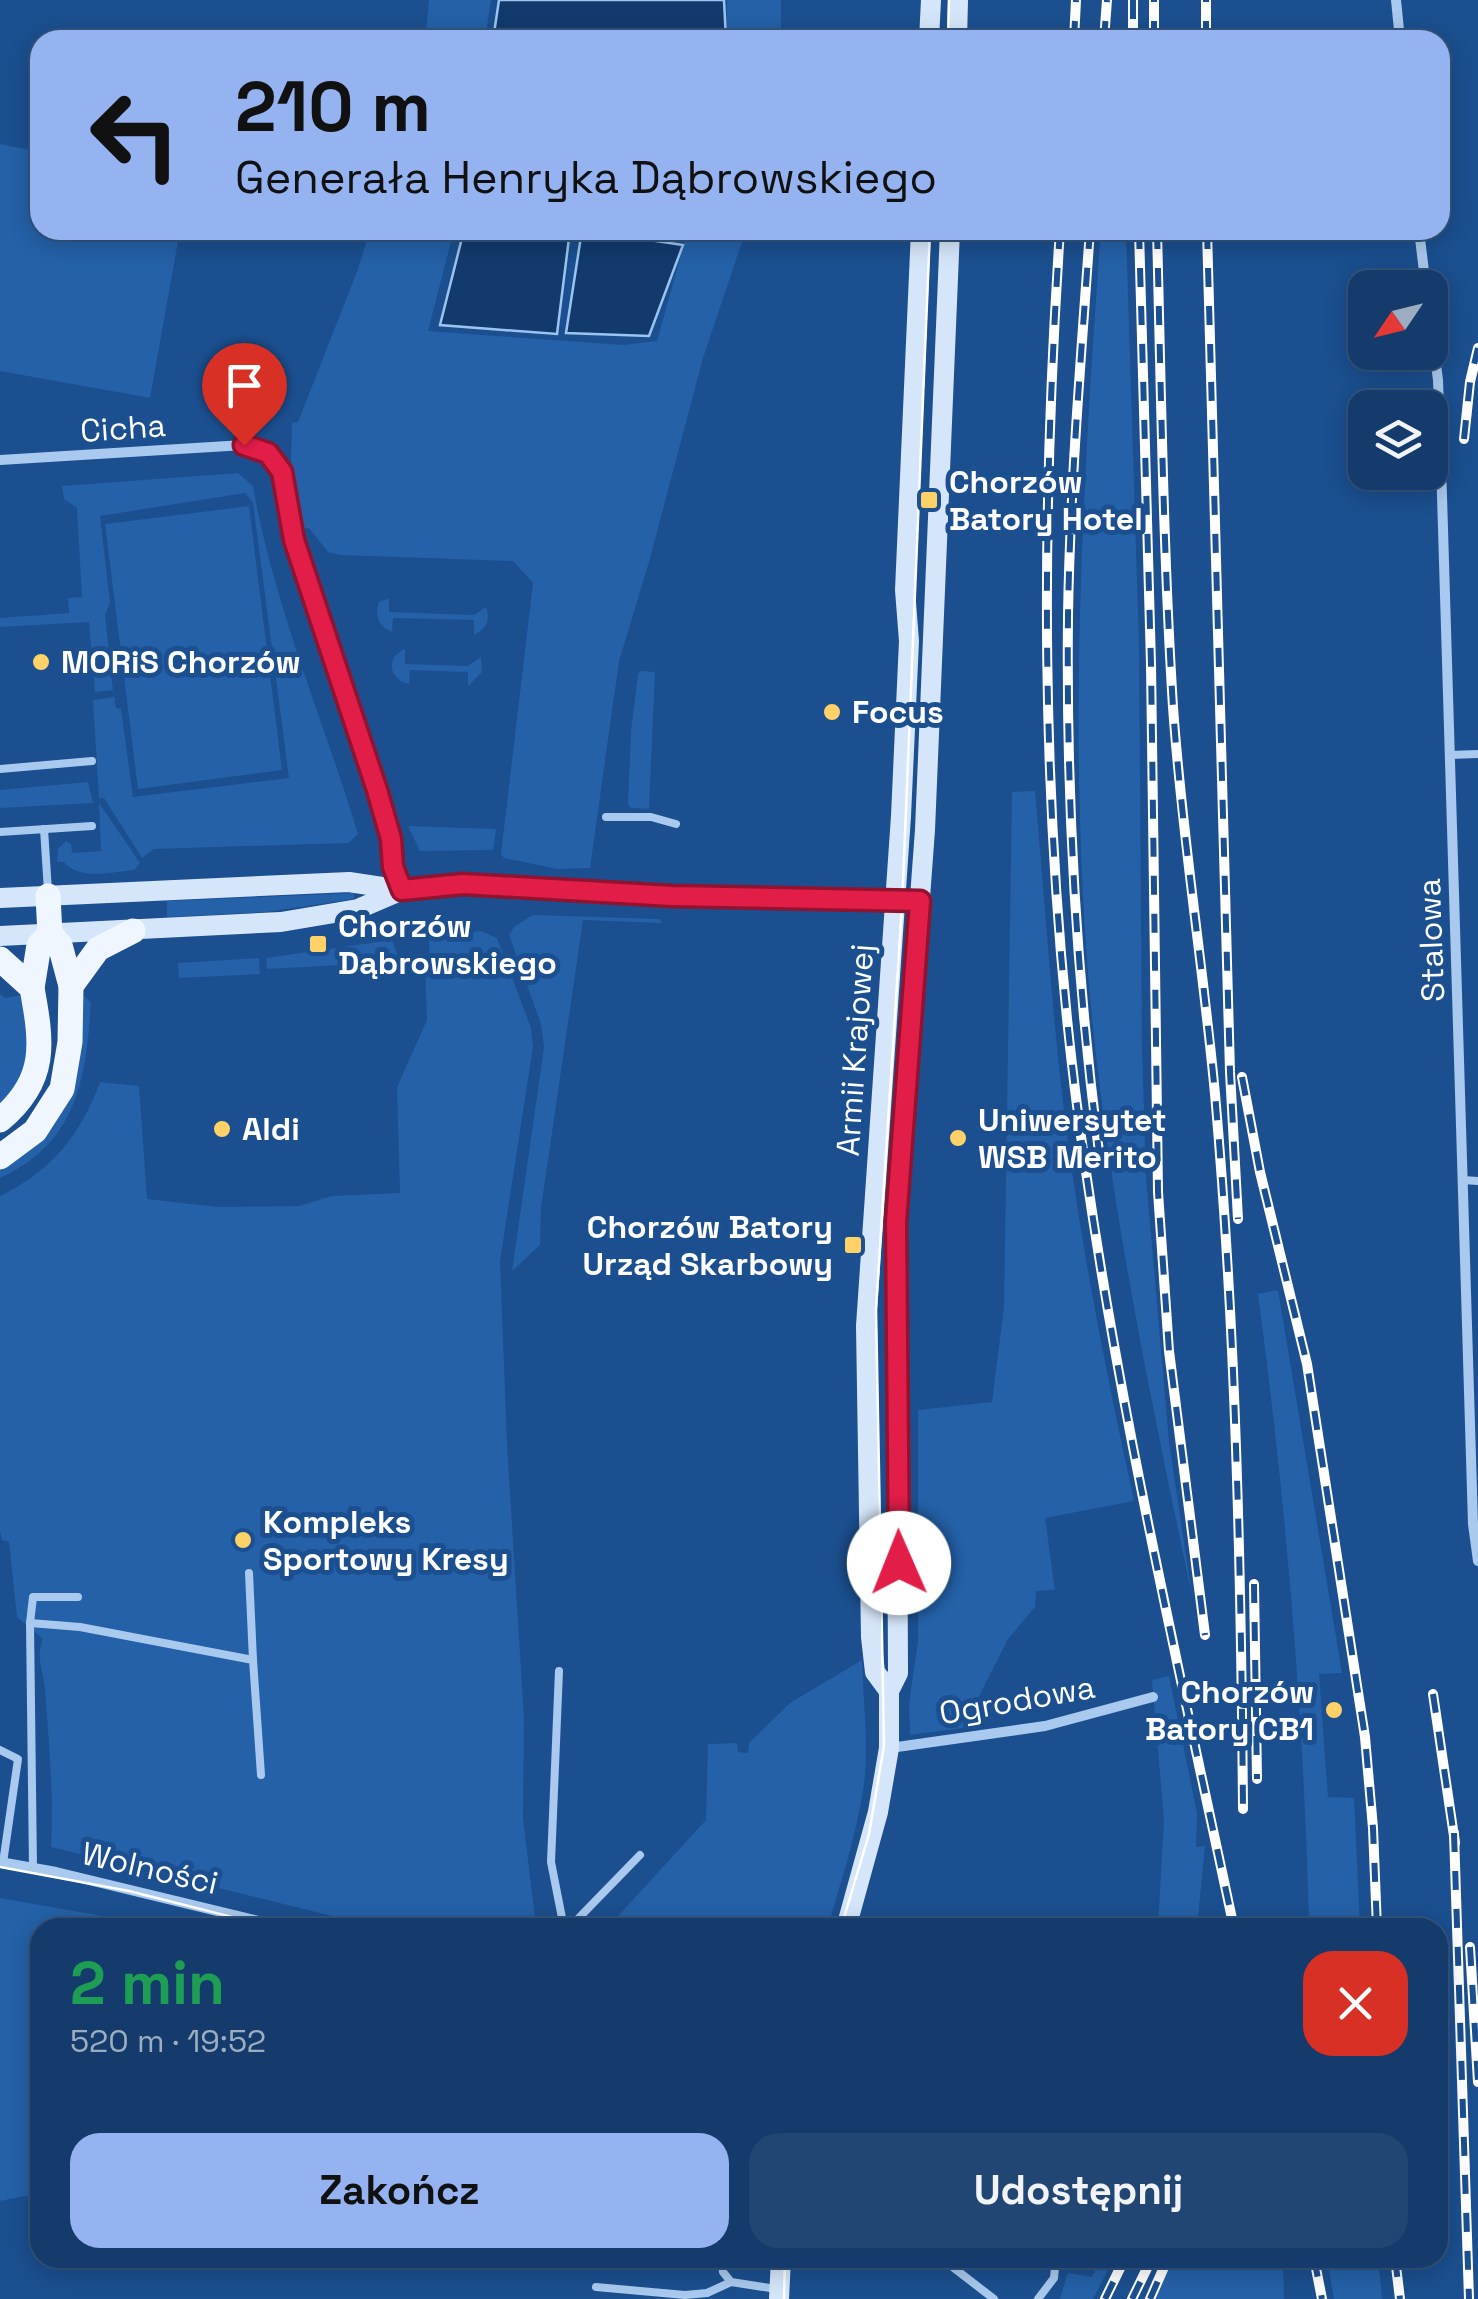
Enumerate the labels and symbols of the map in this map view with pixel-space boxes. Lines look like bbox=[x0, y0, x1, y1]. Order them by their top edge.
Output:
north arrow bbox=[1348, 270, 1448, 370]
pin bbox=[202, 343, 287, 446]
street label: Cicha bbox=[79, 405, 167, 451]
place label: Chorzów Batory Hotel bbox=[949, 462, 1143, 539]
marker: Chorzów Batory Hotel bbox=[918, 489, 940, 511]
place label: MORiS Chorzów bbox=[61, 642, 301, 682]
marker: MORiS Chorzów bbox=[30, 651, 52, 673]
place label: Focus bbox=[852, 692, 944, 732]
marker: Focus bbox=[821, 701, 843, 723]
street label: Stalowa bbox=[1409, 877, 1453, 1003]
place label: Chorzów Dąbrowskiego bbox=[338, 906, 557, 983]
marker: Chorzów Dąbrowskiego bbox=[307, 933, 329, 955]
street label: Armii Krajowej bbox=[828, 943, 882, 1157]
place label: Uniwersytet WSB Merito bbox=[978, 1100, 1167, 1177]
place label: Aldi bbox=[242, 1109, 300, 1149]
marker: Aldi bbox=[211, 1118, 233, 1140]
marker: Uniwersytet WSB Merito bbox=[947, 1127, 969, 1149]
place label: Chorzów Batory Urząd Skarbowy bbox=[583, 1207, 833, 1284]
marker: Chorzów Batory Urząd Skarbowy bbox=[842, 1234, 864, 1256]
place label: Kompleks Sportowy Kresy bbox=[263, 1502, 509, 1579]
position arrow bbox=[847, 1511, 951, 1615]
marker: Kompleks Sportowy Kresy bbox=[232, 1529, 254, 1551]
street label: Ogrodowa bbox=[936, 1667, 1098, 1733]
place label: Chorzów Batory CB1 bbox=[1145, 1672, 1314, 1749]
marker: Chorzów Batory CB1 bbox=[1323, 1699, 1345, 1721]
street label: Wolności bbox=[78, 1833, 222, 1903]

